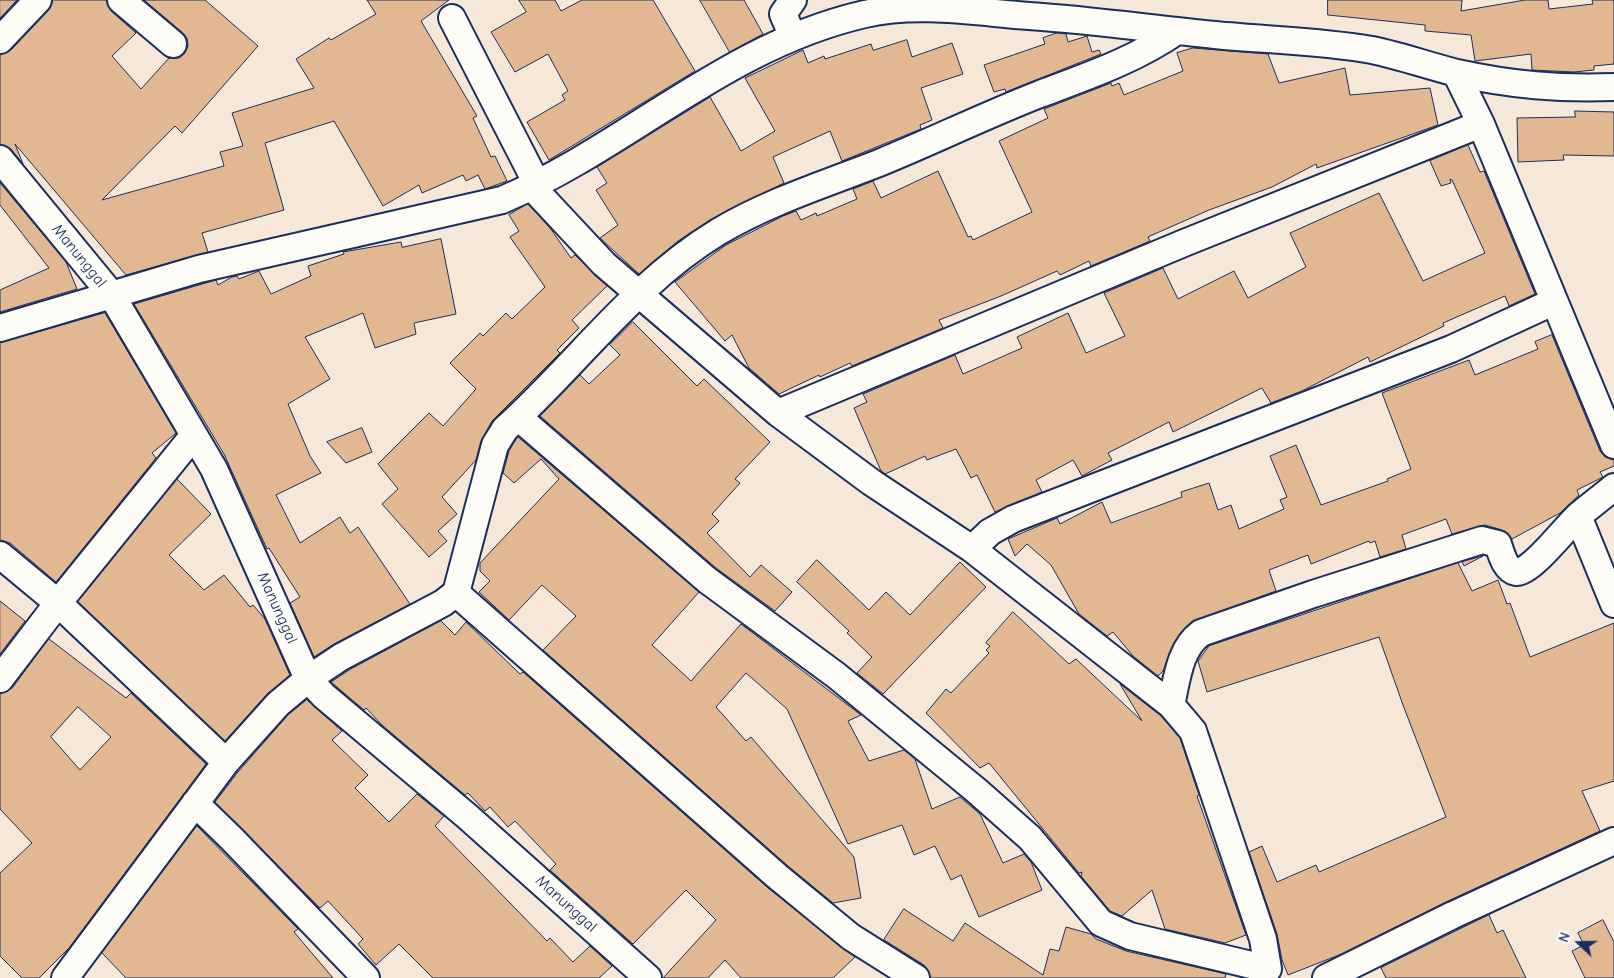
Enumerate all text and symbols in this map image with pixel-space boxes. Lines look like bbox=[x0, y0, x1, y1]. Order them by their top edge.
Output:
street label: Manunggal bbox=[48, 220, 110, 292]
street label: Manunggal bbox=[253, 569, 301, 647]
street label: Manunggal bbox=[531, 871, 601, 937]
north arrow bbox=[1554, 918, 1604, 968]
text: N bbox=[1555, 930, 1574, 945]

